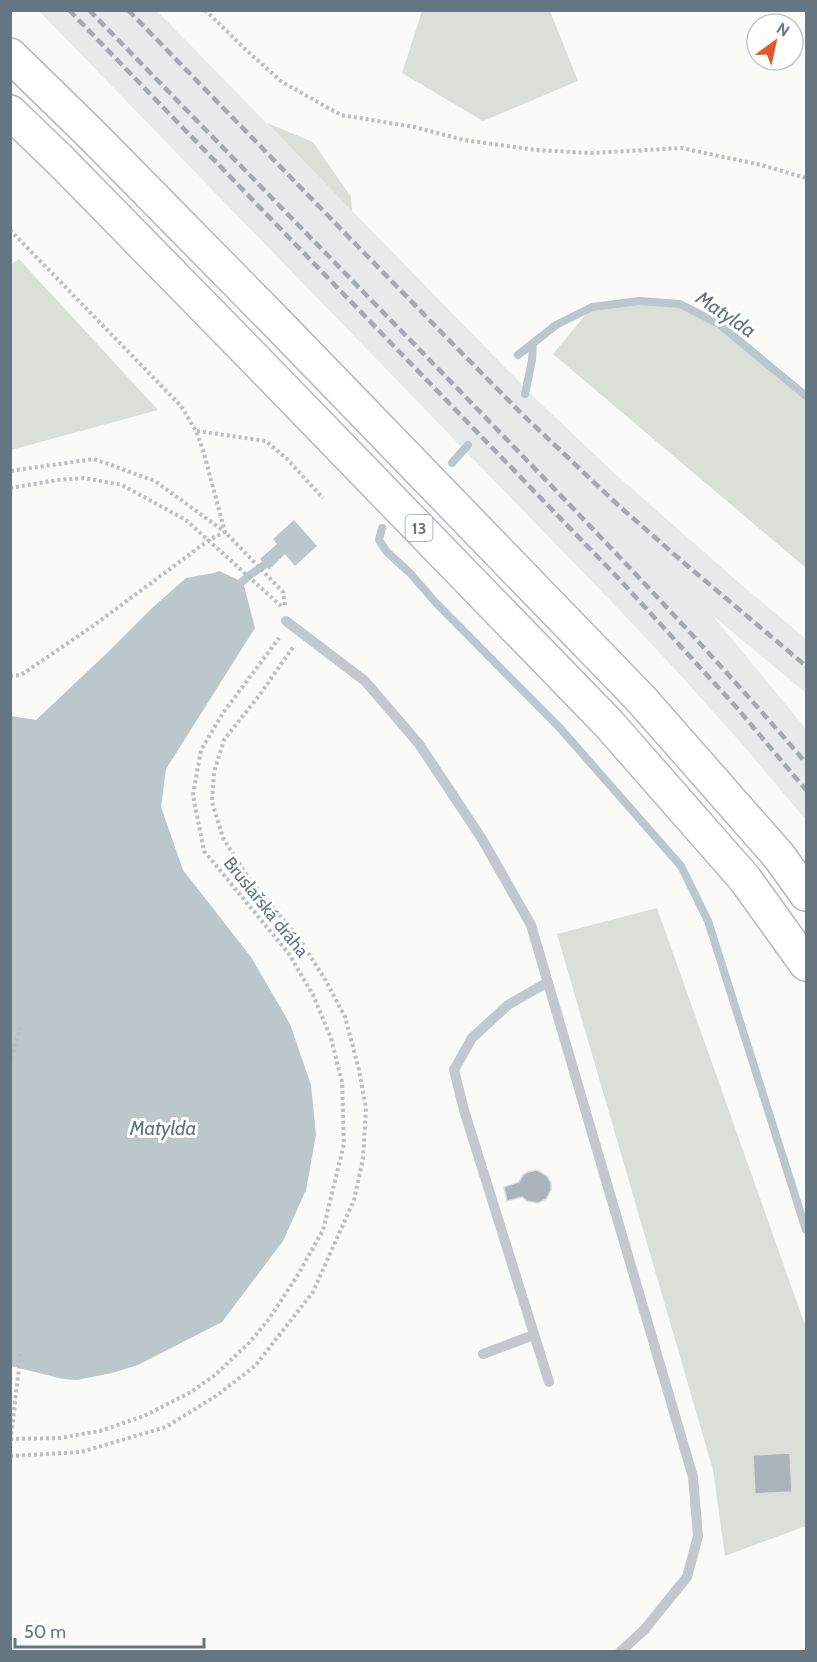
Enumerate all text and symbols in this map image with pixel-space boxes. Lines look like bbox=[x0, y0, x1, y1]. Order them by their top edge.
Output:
north arrow bbox=[745, 12, 805, 72]
text: N bbox=[773, 19, 793, 41]
water label: Matylda bbox=[691, 285, 760, 343]
road number: 13 bbox=[406, 515, 432, 541]
street label: Bruslařská dráha bbox=[219, 852, 313, 962]
water label: Matylda bbox=[129, 1116, 196, 1140]
scale bar bbox=[15, 1611, 204, 1649]
text: 50 m bbox=[24, 1621, 66, 1643]

